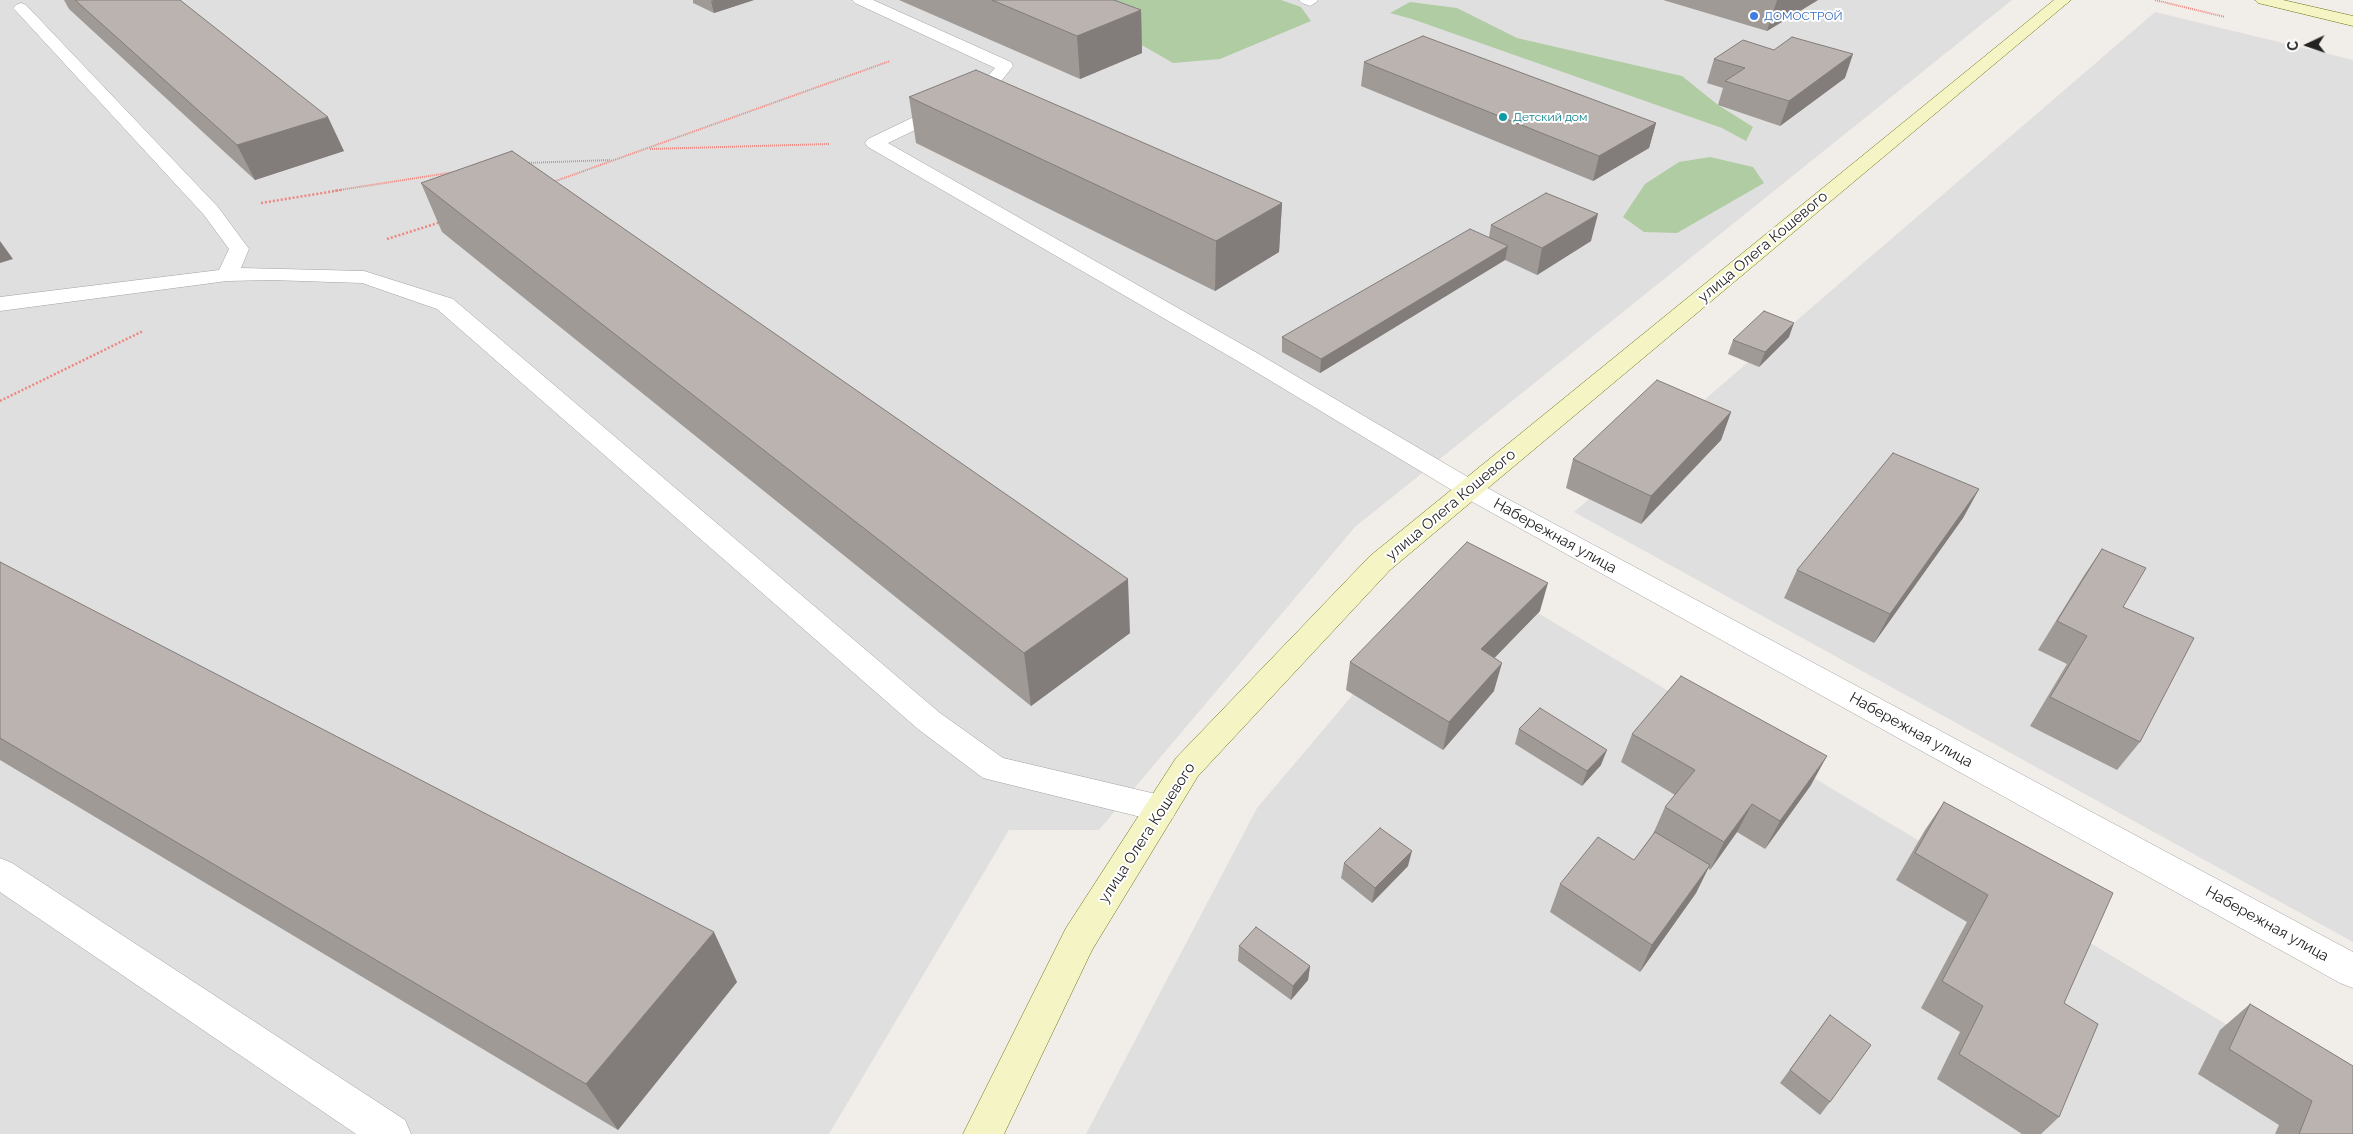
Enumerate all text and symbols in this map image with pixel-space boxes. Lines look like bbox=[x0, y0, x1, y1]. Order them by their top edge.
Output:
place label: ДОМОСТРОЙ bbox=[1764, 9, 1843, 23]
marker: ДОМОСТРОЙ bbox=[1748, 10, 1760, 22]
north arrow bbox=[2283, 20, 2333, 70]
text: С bbox=[2285, 41, 2301, 51]
place label: Детский дом bbox=[1513, 110, 1587, 124]
marker: Детский дом bbox=[1497, 111, 1509, 123]
street label: улица Олега Кошевого bbox=[1695, 188, 1831, 306]
street label: улица Олега Кошевого bbox=[1383, 446, 1519, 564]
street label: Набережная улица bbox=[1490, 495, 1620, 577]
street label: Набережная улица bbox=[1846, 689, 1976, 771]
street label: улица Олега Кошевого bbox=[1095, 759, 1199, 907]
street label: Набережная улица bbox=[2202, 883, 2332, 965]

